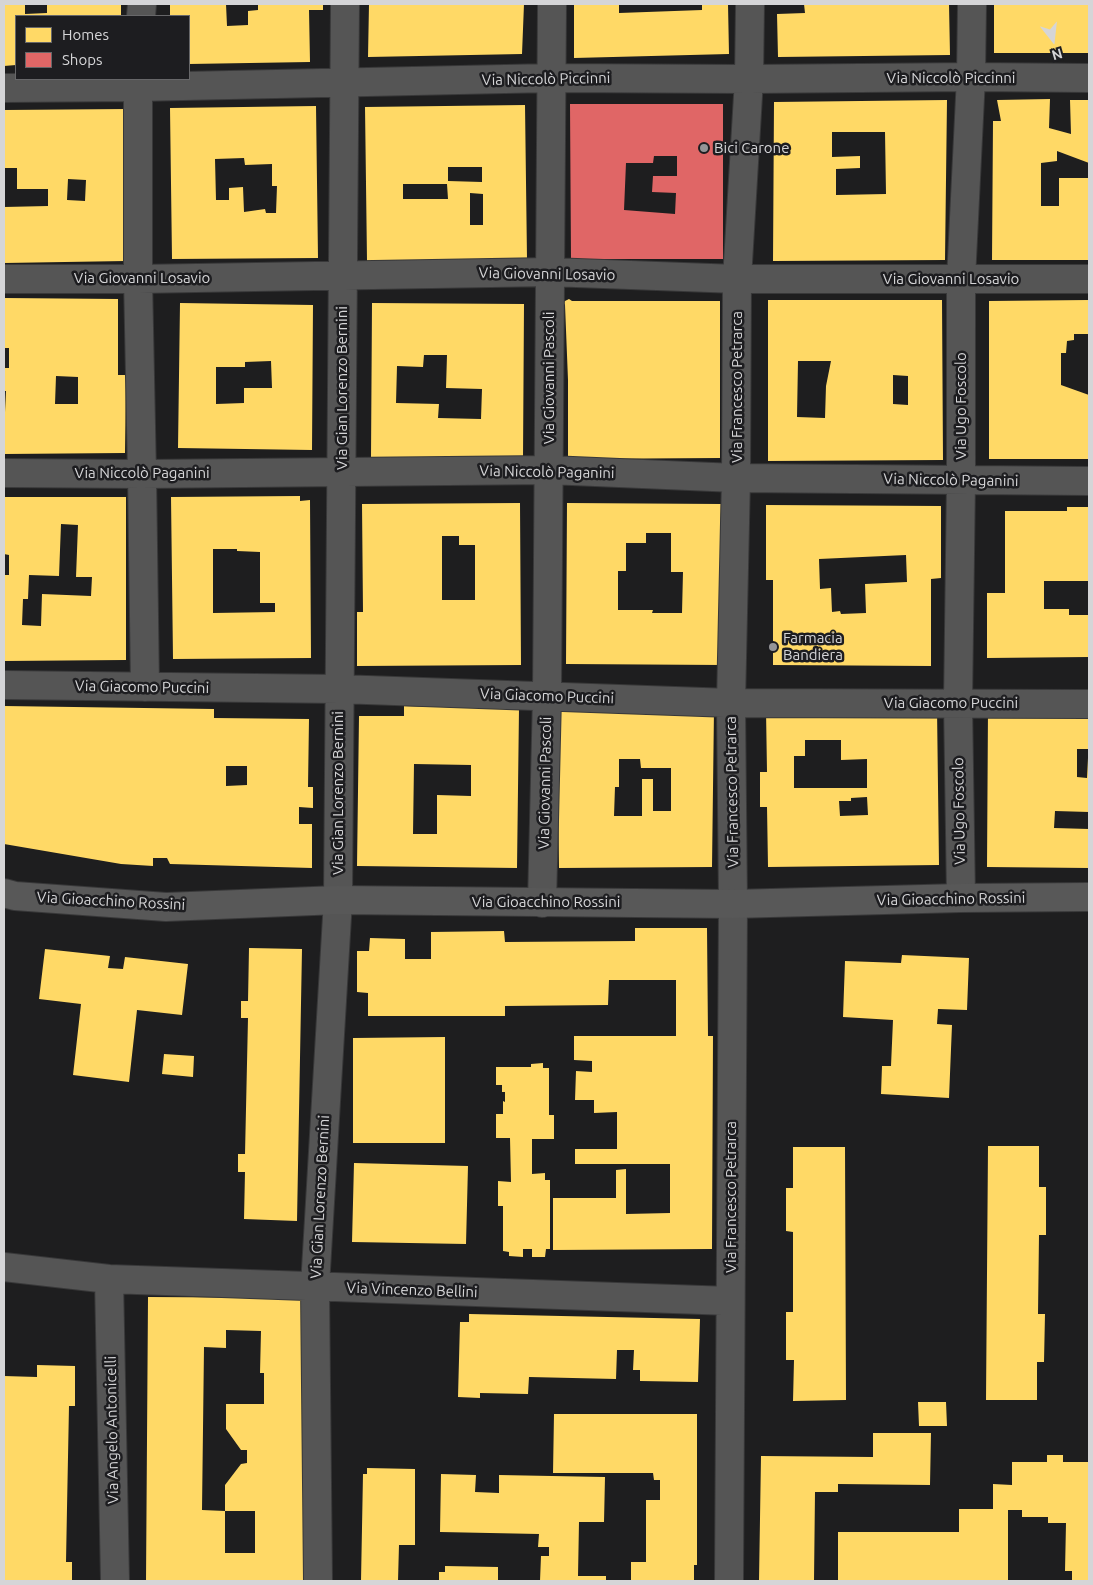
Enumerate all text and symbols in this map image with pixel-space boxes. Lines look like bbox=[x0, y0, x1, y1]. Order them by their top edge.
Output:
legend bbox=[15, 15, 190, 80]
north arrow bbox=[1028, 15, 1078, 65]
text: Homes bbox=[62, 26, 109, 43]
text: N bbox=[1050, 45, 1064, 64]
text: Shops bbox=[62, 51, 103, 68]
street label: Via Niccolò Piccinni bbox=[481, 69, 611, 89]
street label: Via Niccolò Piccinni bbox=[887, 69, 1015, 87]
place label: Bici Carone bbox=[714, 139, 789, 157]
marker: Bici Carone bbox=[698, 142, 710, 154]
street label: Via Giovanni Losavio bbox=[478, 264, 616, 284]
street label: Via Giovanni Losavio bbox=[74, 269, 210, 287]
street label: Via Giovanni Losavio bbox=[883, 270, 1019, 288]
street label: Via Gian Lorenzo Bernini bbox=[333, 306, 351, 470]
street label: Via Francesco Petrarca bbox=[728, 311, 746, 463]
street label: Via Giovanni Pascoli bbox=[540, 312, 558, 444]
street label: Via Ugo Foscolo bbox=[952, 352, 970, 460]
street label: Via Niccolò Paganini bbox=[479, 462, 615, 482]
street label: Via Niccolò Paganini bbox=[74, 464, 210, 482]
street label: Via Niccolò Paganini bbox=[883, 470, 1019, 490]
place label: Farmacia Bandiera bbox=[783, 629, 843, 664]
marker: Farmacia Bandiera bbox=[767, 641, 779, 653]
street label: Via Giacomo Puccini bbox=[75, 677, 209, 697]
street label: Via Giacomo Puccini bbox=[480, 685, 614, 707]
street label: Via Giacomo Puccini bbox=[884, 694, 1018, 712]
street label: Via Gian Lorenzo Bernini bbox=[329, 711, 347, 875]
street label: Via Francesco Petrarca bbox=[722, 716, 742, 868]
street label: Via Giovanni Pascoli bbox=[535, 717, 555, 849]
street label: Via Ugo Foscolo bbox=[949, 757, 969, 865]
street label: Via Gioacchino Rossini bbox=[36, 888, 186, 914]
street label: Via Gioacchino Rossini bbox=[876, 889, 1026, 909]
street label: Via Gioacchino Rossini bbox=[472, 893, 620, 911]
street label: Via Gian Lorenzo Bernini bbox=[307, 1115, 333, 1279]
street label: Via Francesco Petrarca bbox=[722, 1121, 740, 1273]
street label: Via Vincenzo Bellini bbox=[346, 1279, 478, 1301]
street label: Via Angelo Antonicelli bbox=[102, 1356, 122, 1504]

